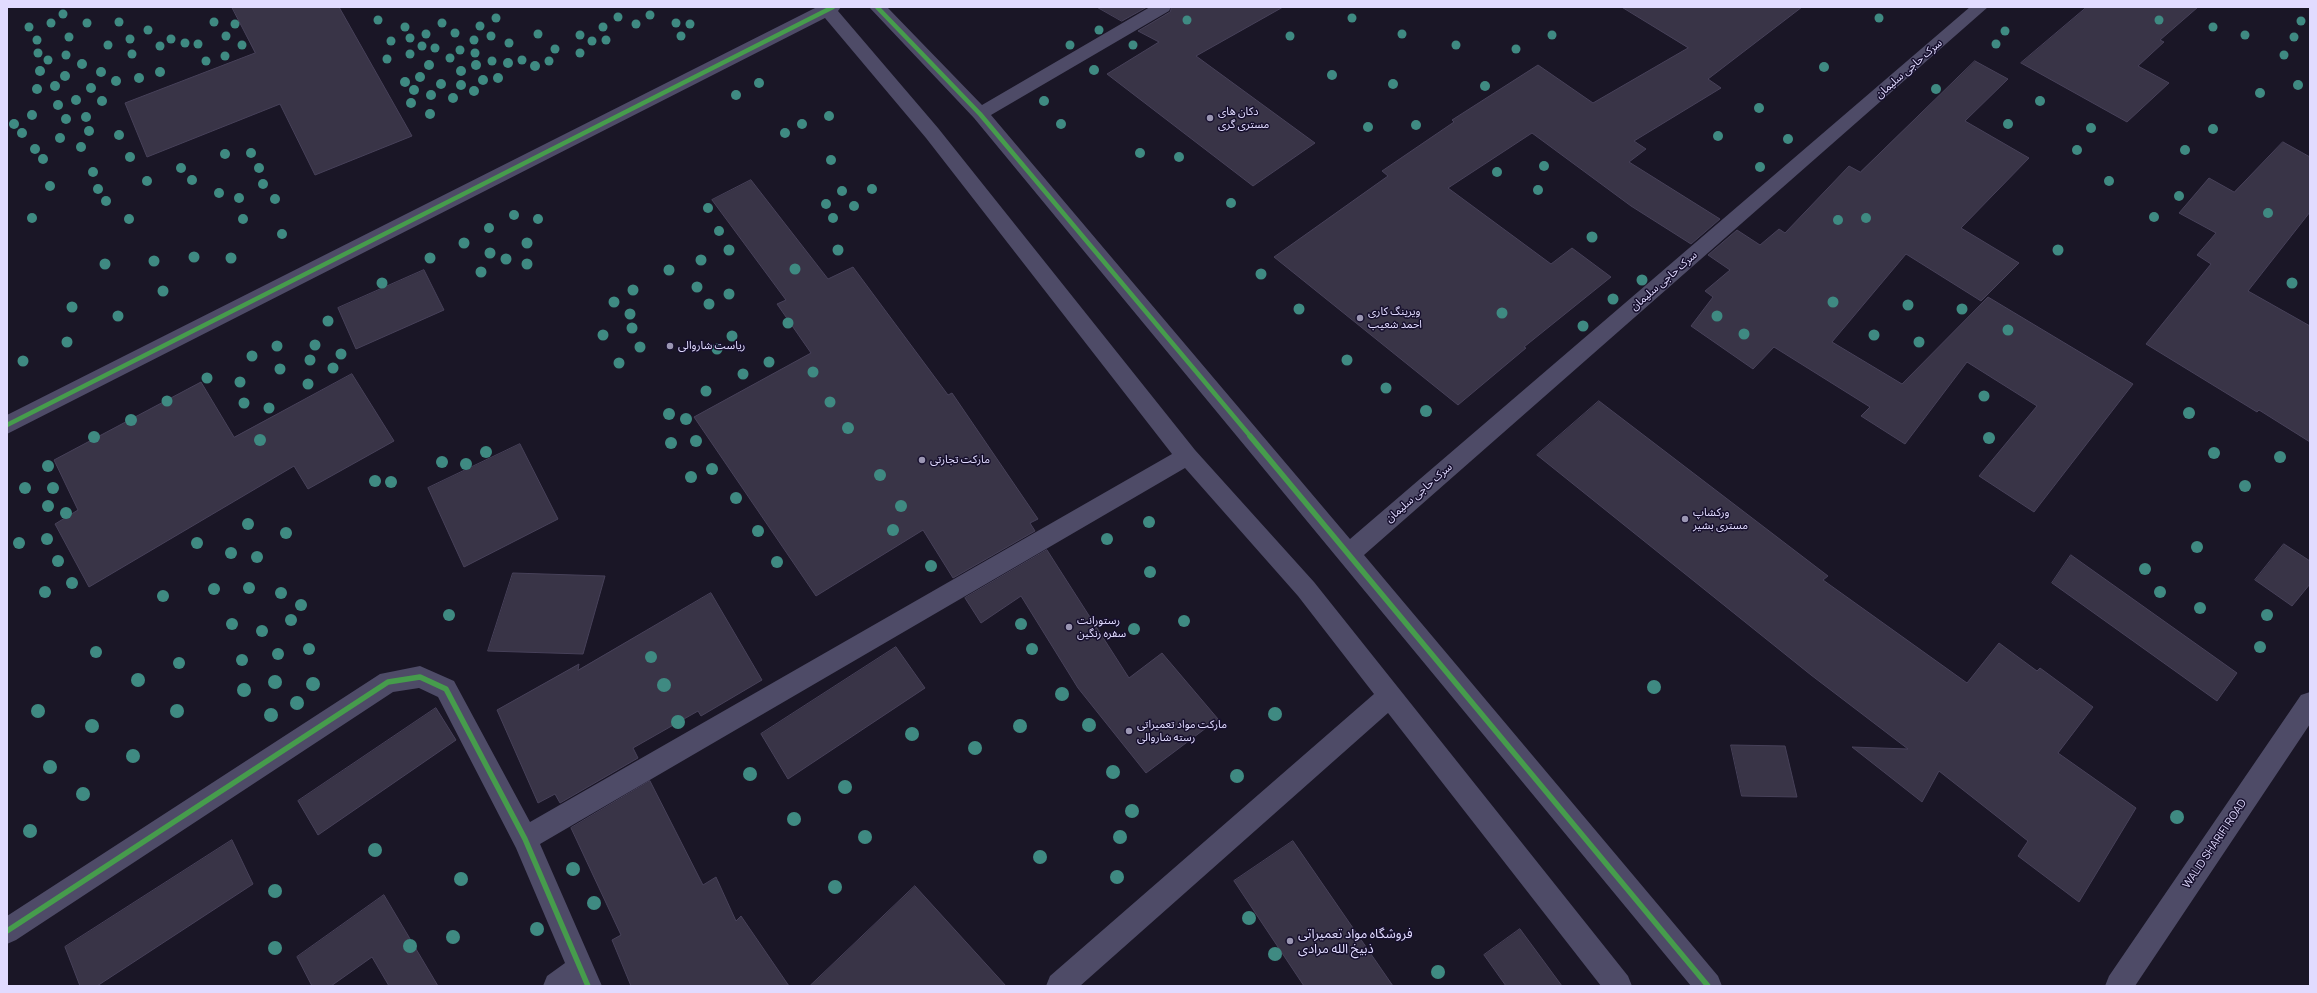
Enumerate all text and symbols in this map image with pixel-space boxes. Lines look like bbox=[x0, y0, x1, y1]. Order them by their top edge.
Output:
street label: سرک حاجی سلیمان bbox=[1873, 36, 1945, 102]
place label: دکان های مستری گری bbox=[1218, 105, 1269, 131]
marker: دکان های مستری گری bbox=[1205, 113, 1215, 123]
street label: سرک حاجی سلیمان bbox=[1628, 248, 1700, 314]
place label: ویرینگ کاری احمد شعیب bbox=[1368, 305, 1422, 331]
marker: ویرینگ کاری احمد شعیب bbox=[1355, 313, 1365, 323]
place label: ریاست شاروالی bbox=[678, 339, 745, 353]
marker: ریاست شاروالی bbox=[665, 341, 675, 351]
place label: مارکت تجارتی bbox=[930, 453, 990, 467]
marker: مارکت تجارتی bbox=[917, 455, 927, 465]
street label: سرک حاجی سلیمان bbox=[1383, 460, 1455, 526]
place label: ورکشاپ مستری بشیر bbox=[1693, 506, 1748, 532]
marker: ورکشاپ مستری بشیر bbox=[1680, 514, 1690, 524]
place label: رستورانت سفره رنگین bbox=[1077, 614, 1126, 640]
marker: رستورانت سفره رنگین bbox=[1064, 622, 1074, 632]
place label: مارکت مواد تعمیراتی رسته شاروالی bbox=[1137, 718, 1227, 744]
marker: مارکت مواد تعمیراتی رسته شاروالی bbox=[1124, 726, 1134, 736]
street label: WALID SHARIFI ROAD bbox=[2180, 797, 2250, 891]
place label: فروشگاه مواد تعمیراتی ذبیخ الله مرادی bbox=[1298, 926, 1412, 957]
marker: فروشگاه مواد تعمیراتی ذبیخ الله مرادی bbox=[1285, 936, 1295, 946]

